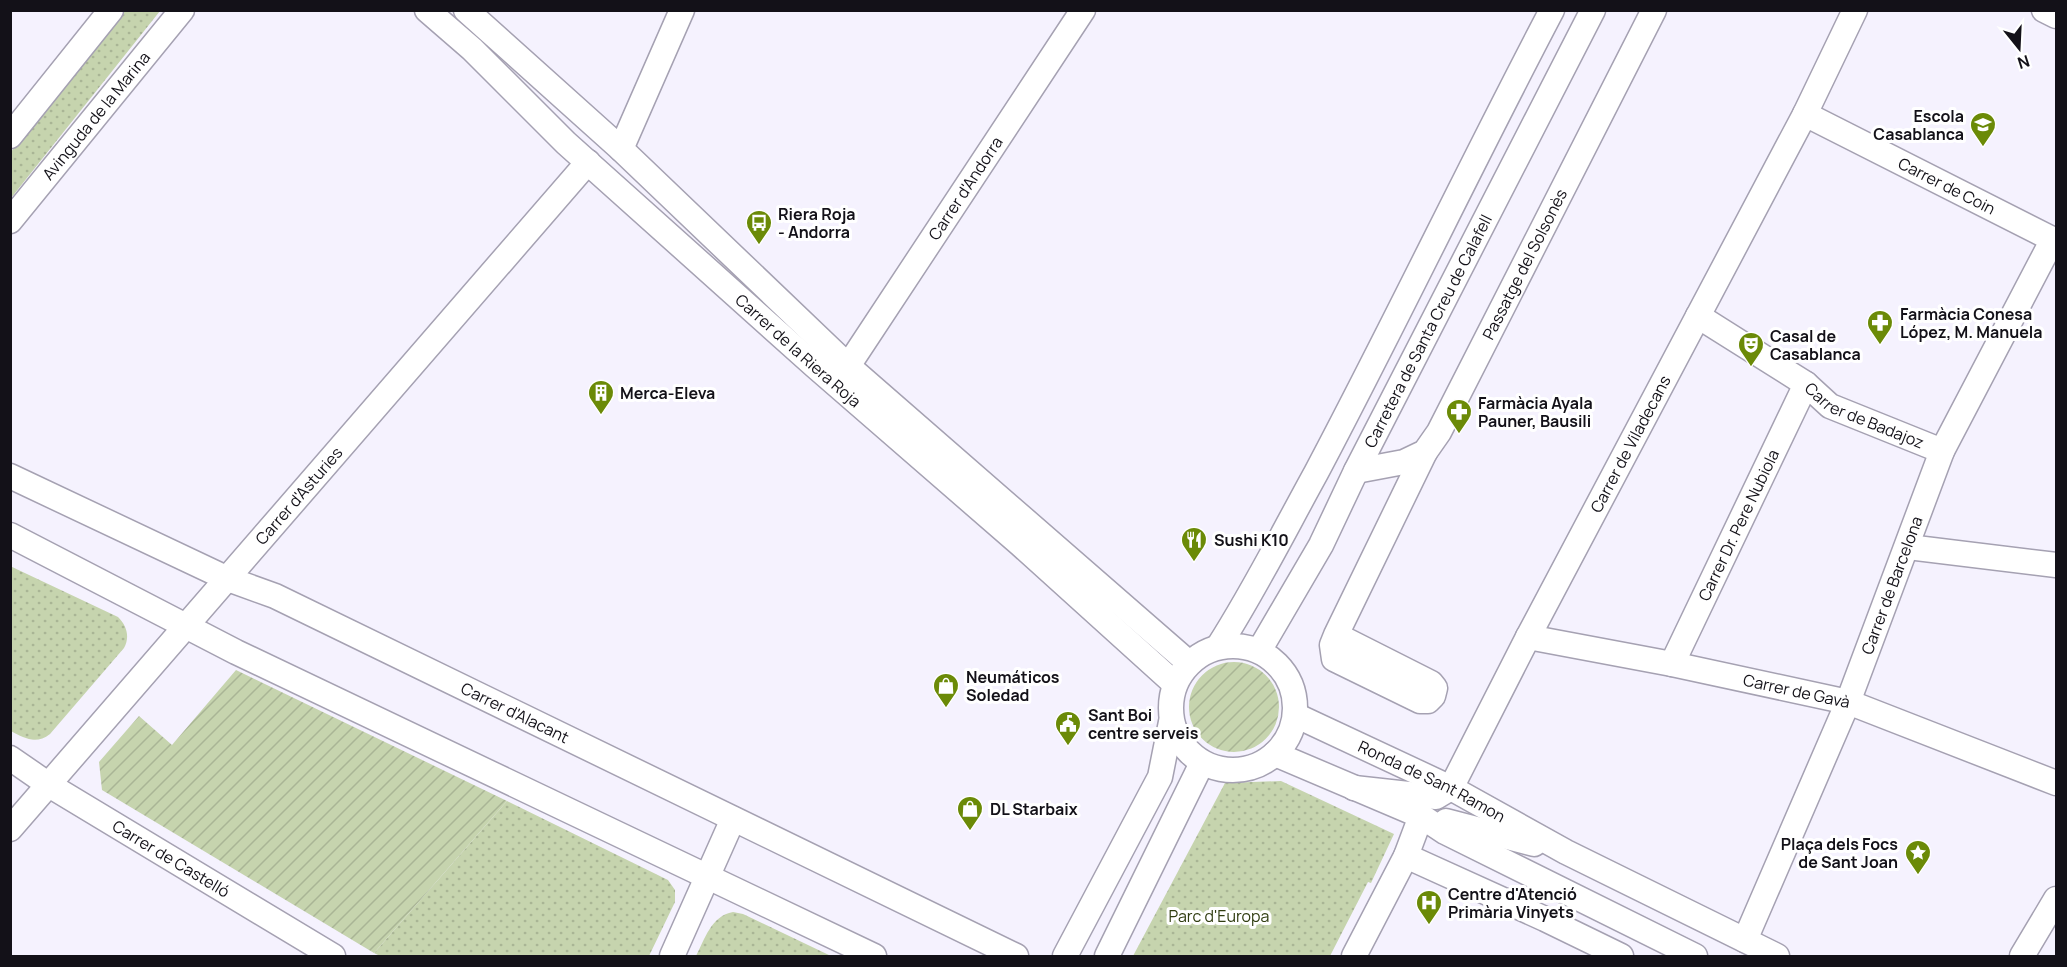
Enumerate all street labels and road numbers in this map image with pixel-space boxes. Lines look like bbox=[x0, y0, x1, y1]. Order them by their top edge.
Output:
street label: Avinguda de la Marina bbox=[37, 47, 155, 184]
street label: Carrer d'Andorra bbox=[923, 132, 1008, 244]
street label: Carrer de Coin bbox=[1894, 152, 1999, 220]
street label: Passatge del Solsonès bbox=[1477, 185, 1572, 343]
street label: Carretera de Santa Creu de Calafell bbox=[1359, 211, 1497, 451]
street label: Carrer de la Riera Roja bbox=[731, 289, 866, 412]
street label: Carrer de Viladecans bbox=[1585, 371, 1676, 516]
street label: Carrer de Badajoz bbox=[1800, 377, 1927, 454]
street label: Carrer d'Asturies bbox=[250, 442, 347, 549]
street label: Carrer Dr. Pere Nubiola bbox=[1693, 446, 1784, 605]
street label: Carrer de Barcelona bbox=[1856, 513, 1928, 657]
street label: Carrer de Gavà bbox=[1741, 669, 1852, 713]
street label: Carrer d'Alacant bbox=[457, 677, 573, 748]
street label: Ronda de Sant Ramon bbox=[1355, 735, 1509, 827]
street label: Carrer de Castelló bbox=[108, 815, 234, 902]

